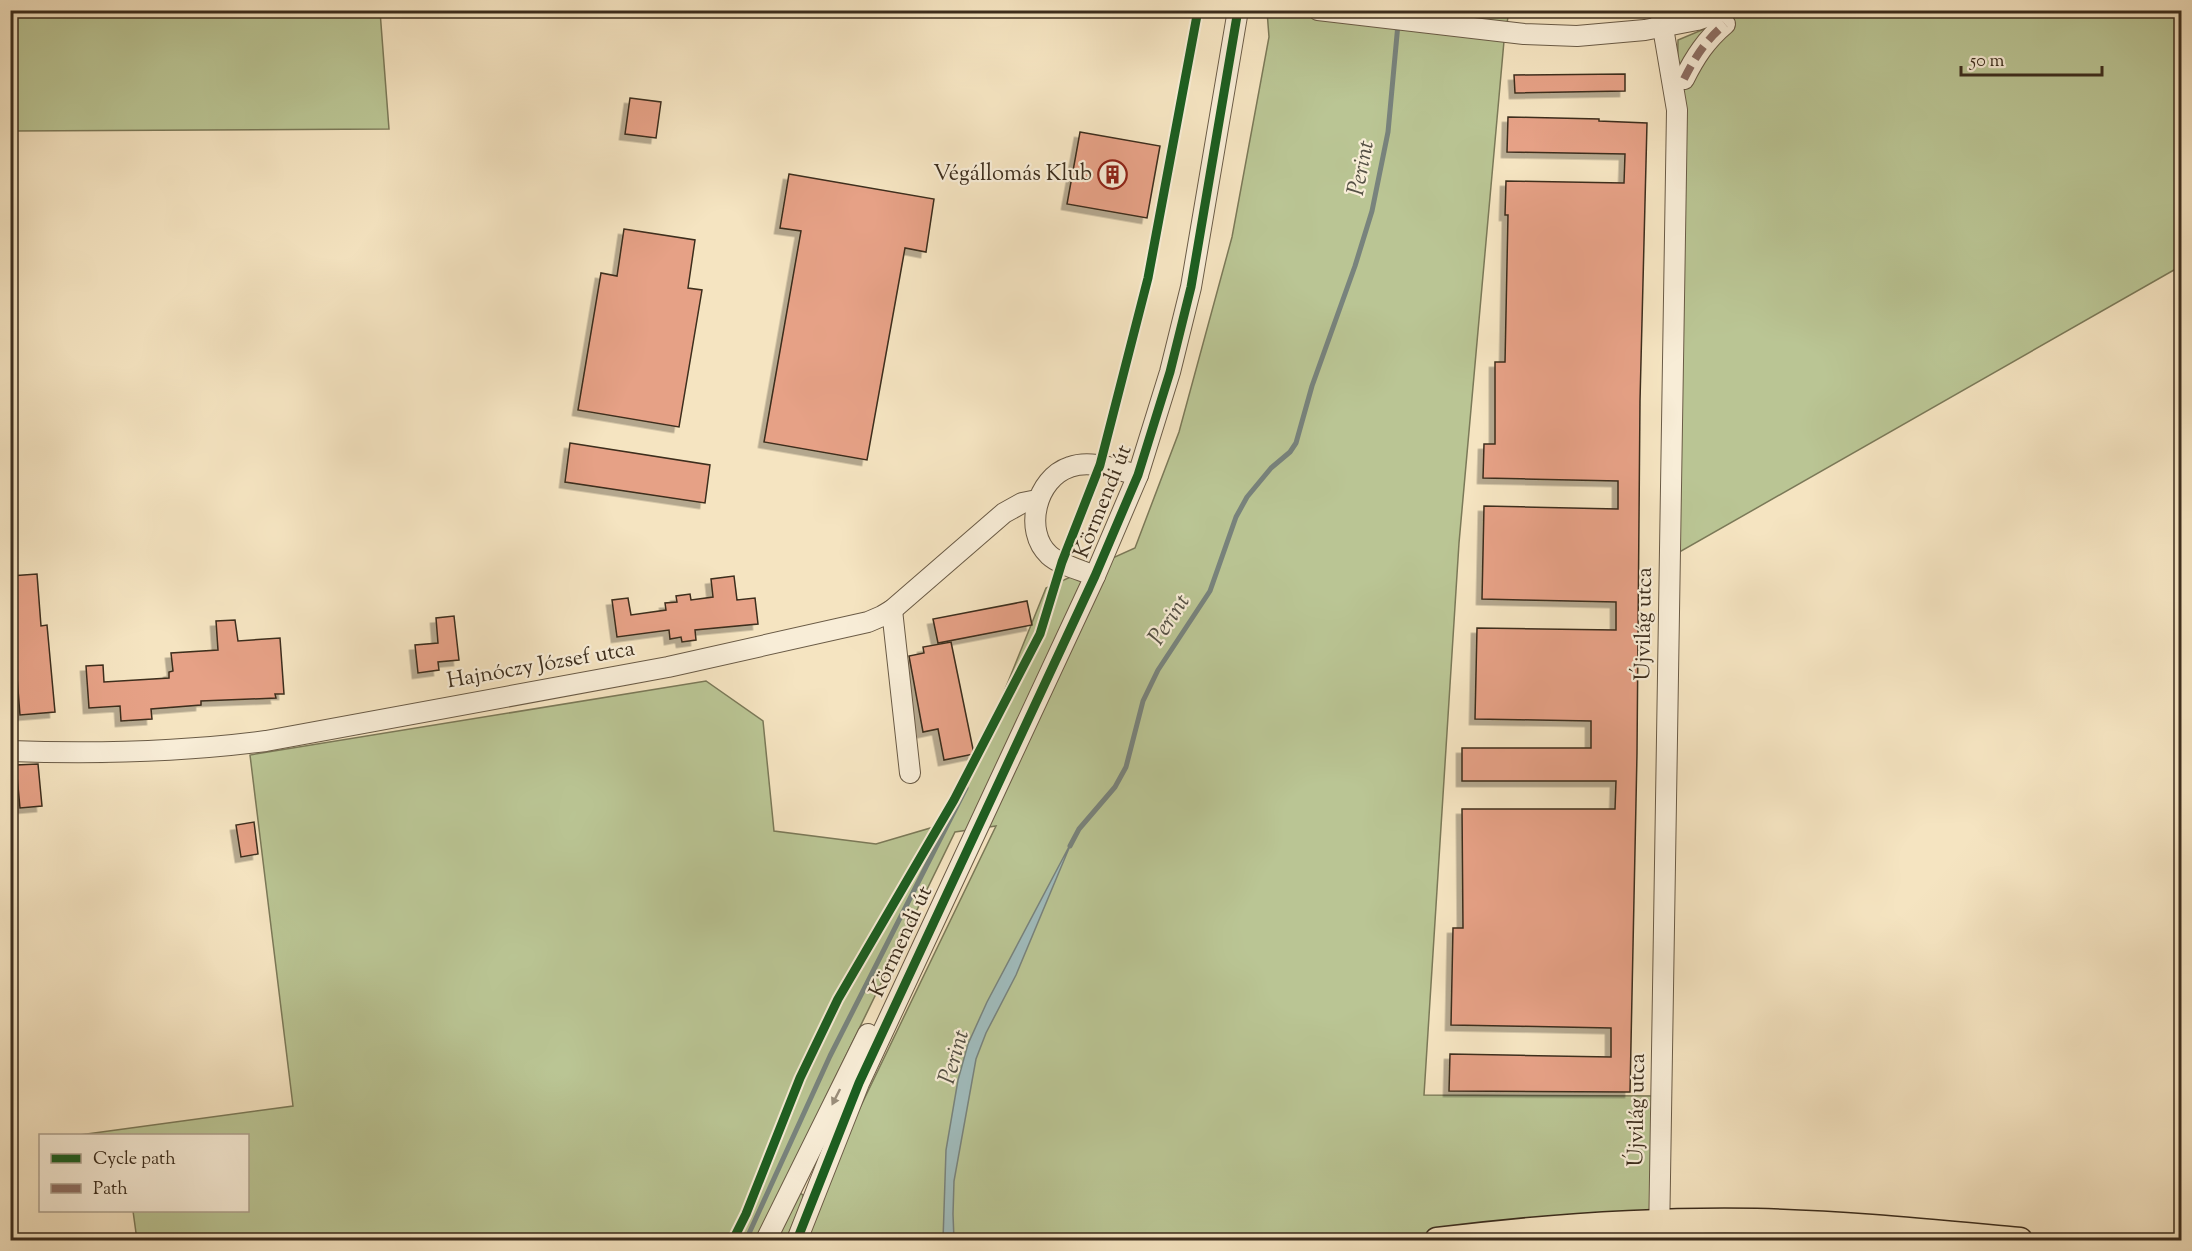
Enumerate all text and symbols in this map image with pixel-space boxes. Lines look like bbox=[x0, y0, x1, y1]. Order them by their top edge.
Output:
scale bar bbox=[1961, 39, 2102, 77]
text: 50 m bbox=[1969, 49, 2005, 75]
water label: Perint bbox=[1340, 138, 1384, 198]
place label: Végállomás Klub bbox=[933, 159, 1092, 191]
building icon: Végállomás Klub bbox=[1097, 159, 1129, 191]
street label: Körmendi út bbox=[1067, 440, 1141, 564]
street label: Újvilág utca bbox=[1627, 567, 1662, 681]
water label: Perint bbox=[1141, 587, 1199, 653]
street label: Hajnóczy József utca bbox=[445, 634, 637, 698]
street label: Körmendi út bbox=[862, 881, 942, 1003]
water label: Perint bbox=[931, 1026, 979, 1088]
street label: Újvilág utca bbox=[1620, 1053, 1655, 1167]
one-way arrow bbox=[831, 1089, 840, 1106]
legend bbox=[39, 1134, 249, 1212]
text: Cycle path bbox=[93, 1147, 176, 1173]
text: Path bbox=[93, 1177, 128, 1203]

